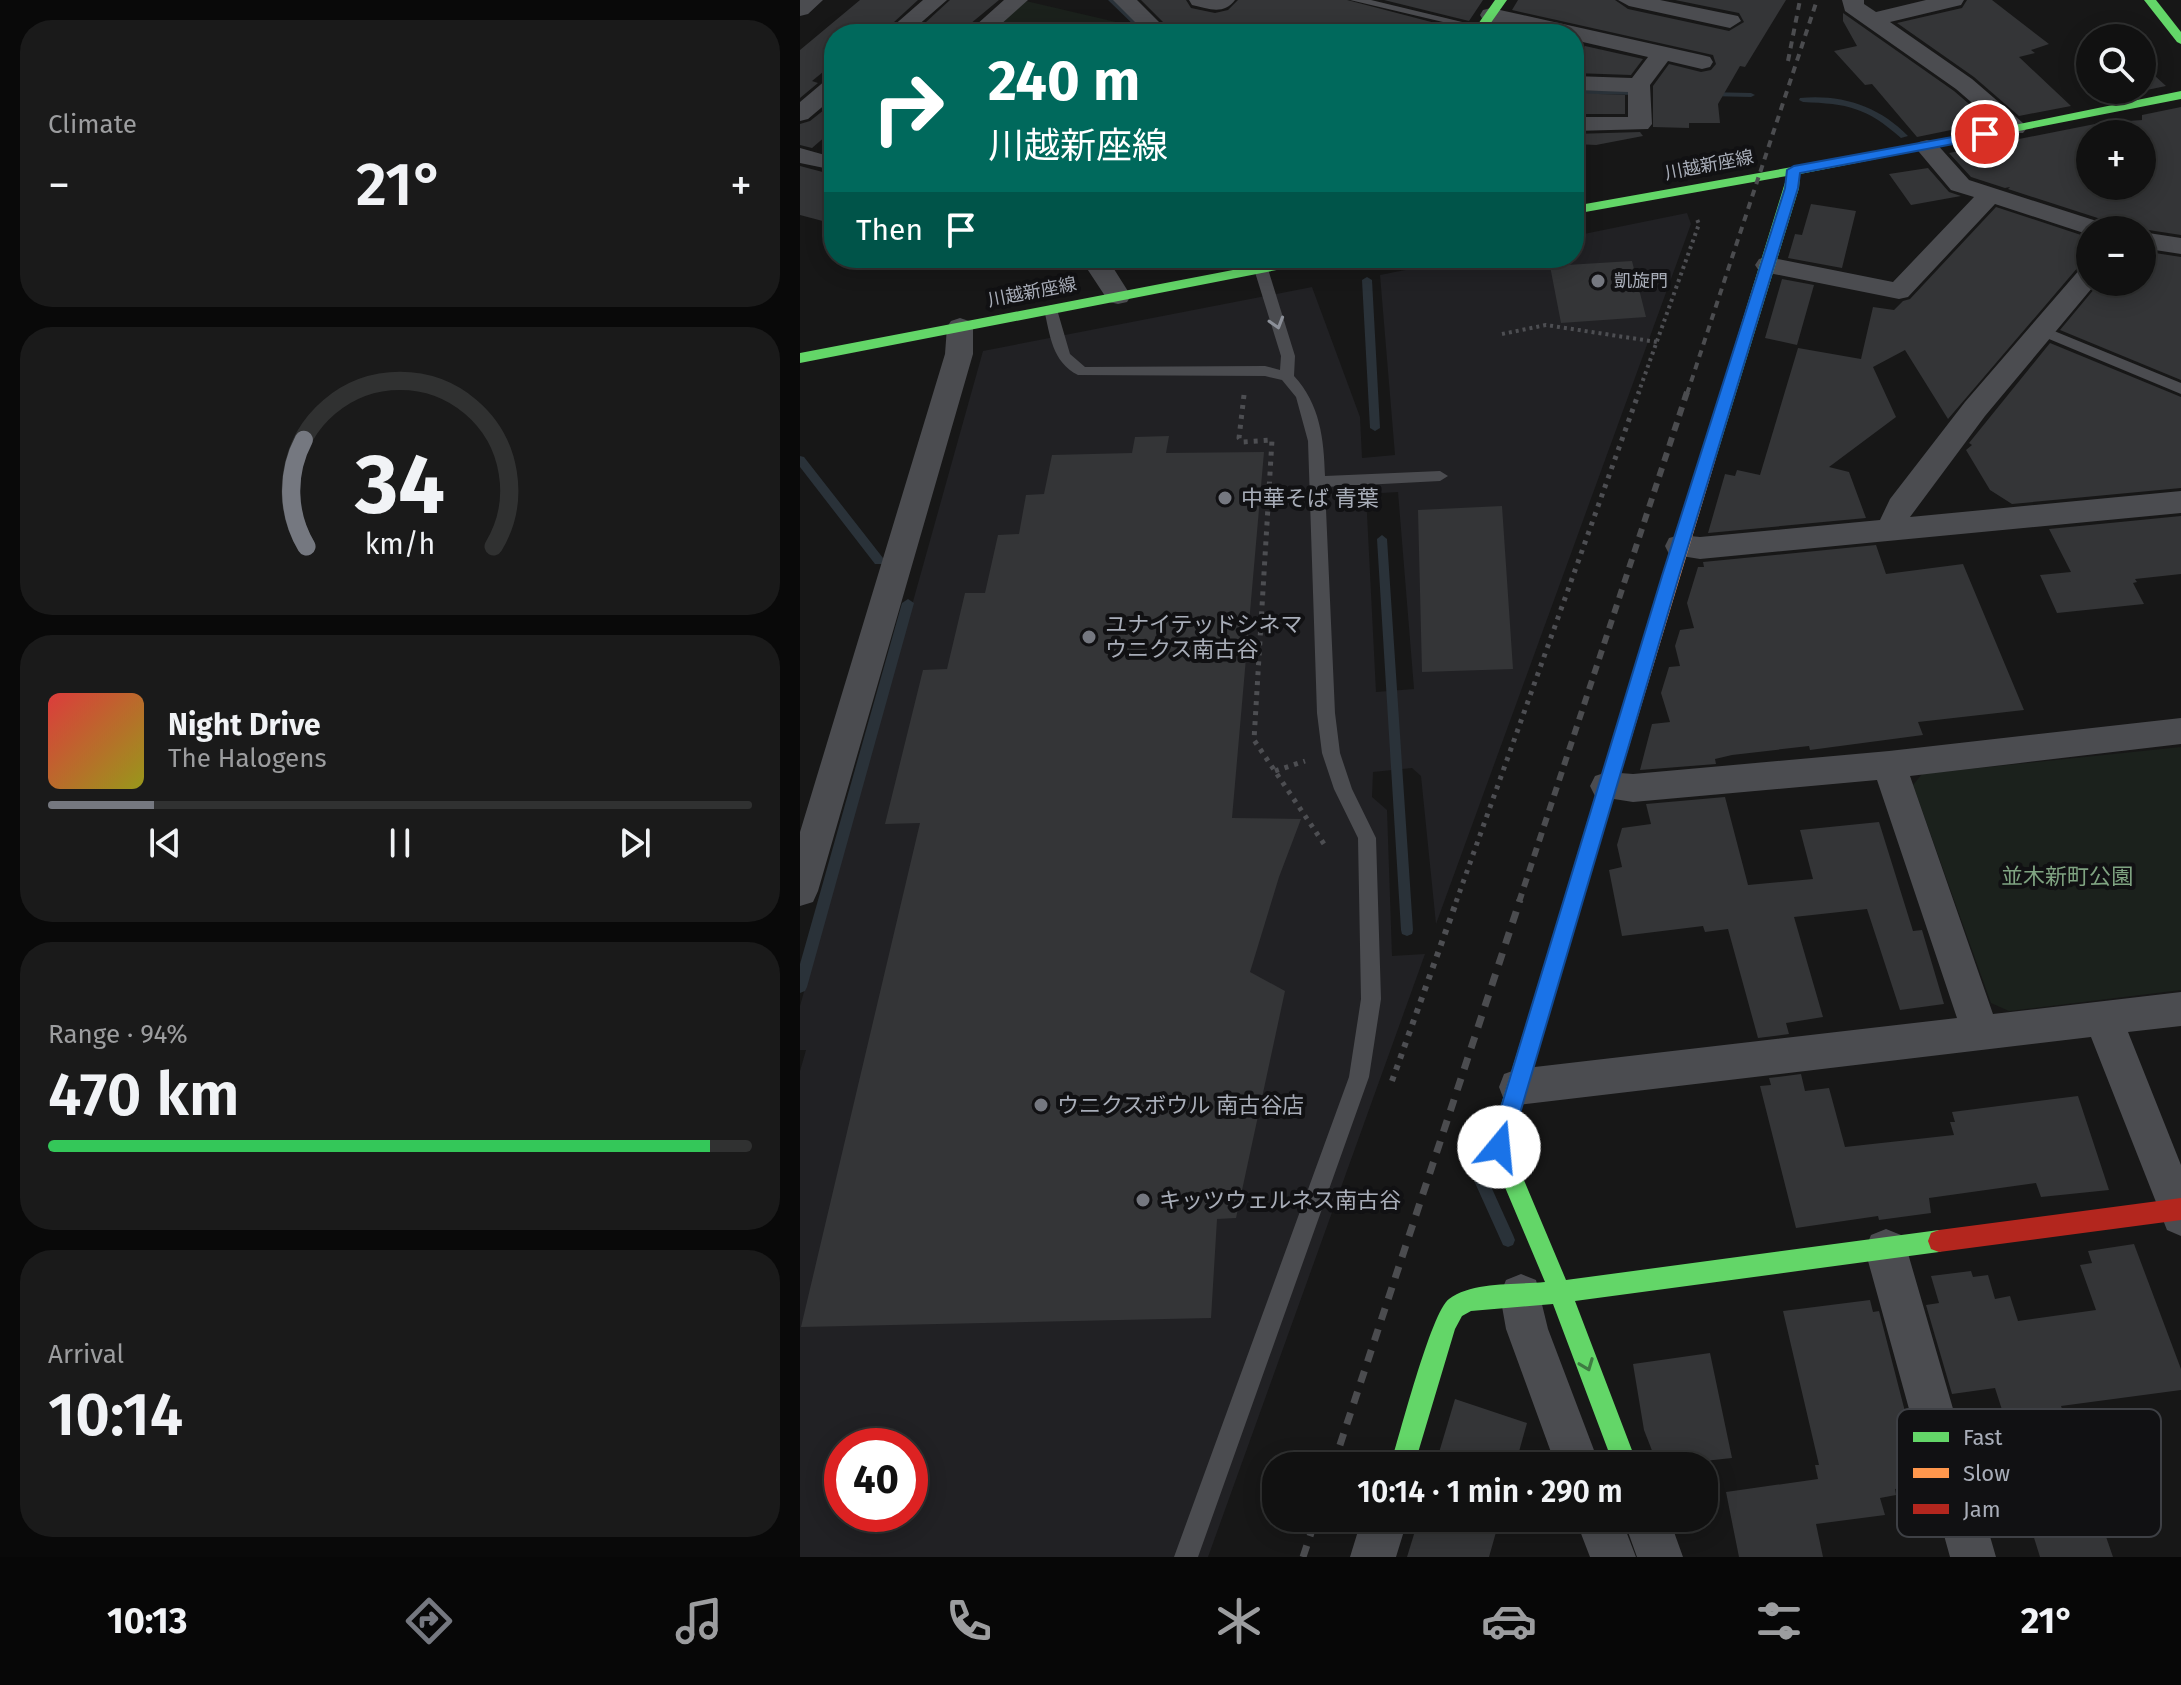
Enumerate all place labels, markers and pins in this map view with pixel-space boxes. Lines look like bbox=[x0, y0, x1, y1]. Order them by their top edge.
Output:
pin bbox=[1951, 100, 2019, 168]
place label: 凱旋門 bbox=[1614, 270, 1668, 292]
marker: 凱旋門 bbox=[1589, 272, 1607, 290]
place label: 中華そば 青葉 bbox=[1241, 485, 1379, 512]
marker: 中華そば 青葉 bbox=[1216, 489, 1234, 507]
place label: ユナイテッドシネマ ウニクス南古谷 bbox=[1105, 611, 1303, 663]
marker: ユナイテッドシネマ ウニクス南古谷 bbox=[1080, 628, 1098, 646]
place label: ウニクスボウル 南古谷店 bbox=[1057, 1092, 1304, 1119]
marker: ウニクスボウル 南古谷店 bbox=[1032, 1096, 1050, 1114]
place label: キッツウェルネス南古谷 bbox=[1159, 1187, 1401, 1214]
marker: キッツウェルネス南古谷 bbox=[1134, 1191, 1152, 1209]

